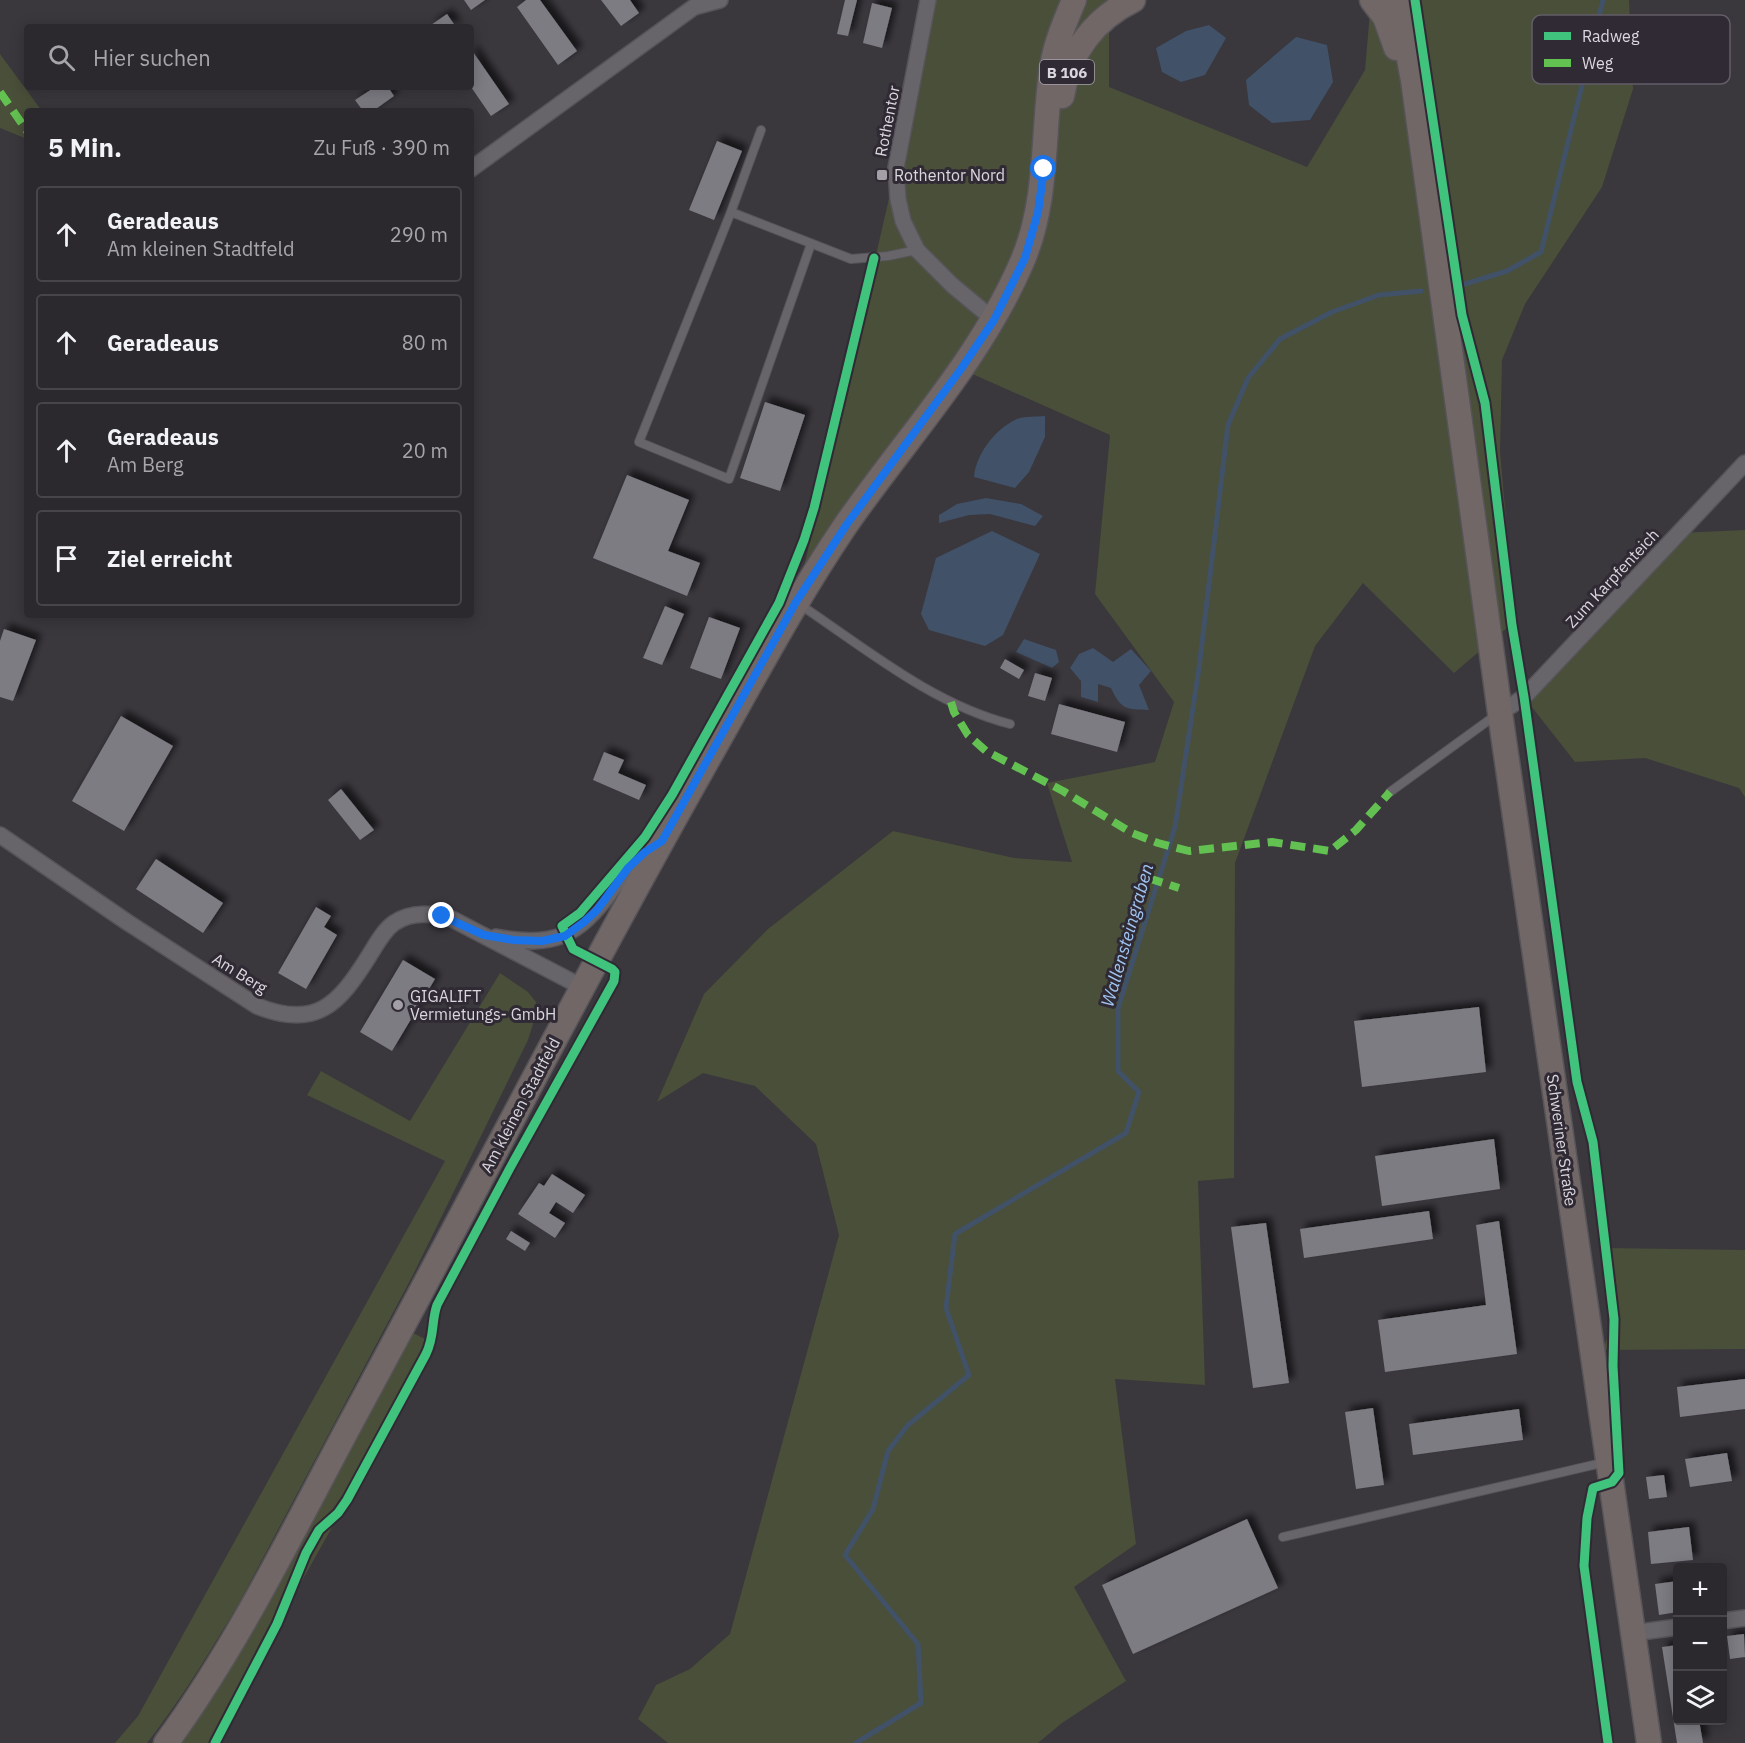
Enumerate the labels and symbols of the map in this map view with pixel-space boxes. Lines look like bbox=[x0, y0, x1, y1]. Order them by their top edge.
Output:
legend bbox=[1532, 15, 1730, 84]
text: Radweg bbox=[1582, 26, 1640, 46]
text: Weg bbox=[1582, 53, 1614, 73]
road number: B 106 bbox=[1040, 60, 1094, 84]
street label: Rothentor bbox=[870, 84, 904, 158]
route start bbox=[1030, 155, 1056, 181]
place label: Rothentor Nord bbox=[894, 165, 1005, 185]
marker: Rothentor Nord bbox=[875, 168, 889, 182]
street label: Zum Karpfenteich bbox=[1561, 524, 1663, 632]
water label: Wallensteingraben bbox=[1096, 861, 1158, 1009]
route end bbox=[428, 902, 454, 928]
street label: Am Berg bbox=[209, 948, 272, 998]
place label: GIGALIFT Vermietungs- GmbH bbox=[410, 986, 556, 1024]
marker: GIGALIFT Vermietungs- GmbH bbox=[391, 998, 405, 1012]
street label: Am kleinen Stadtfeld bbox=[476, 1034, 564, 1176]
street label: Schweriner Straße bbox=[1543, 1073, 1581, 1207]

